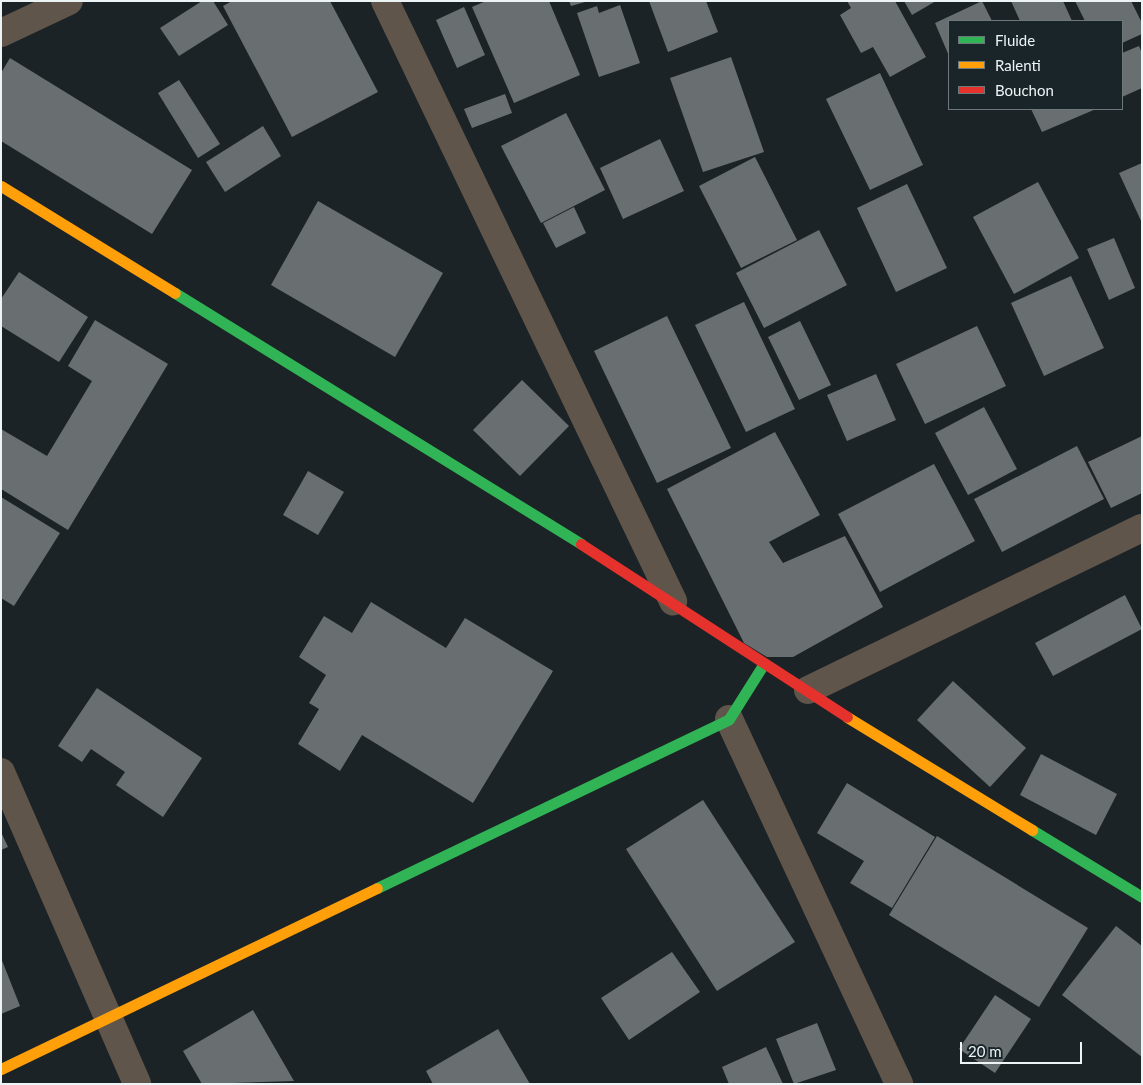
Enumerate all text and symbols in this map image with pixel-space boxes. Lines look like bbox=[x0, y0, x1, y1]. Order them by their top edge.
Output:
legend bbox=[948, 20, 1123, 110]
text: Fluide bbox=[995, 31, 1035, 49]
text: Ralenti bbox=[995, 56, 1041, 74]
text: Bouchon bbox=[995, 81, 1054, 99]
scale bar bbox=[963, 1032, 1086, 1064]
text: 20 m bbox=[968, 1042, 1002, 1060]

